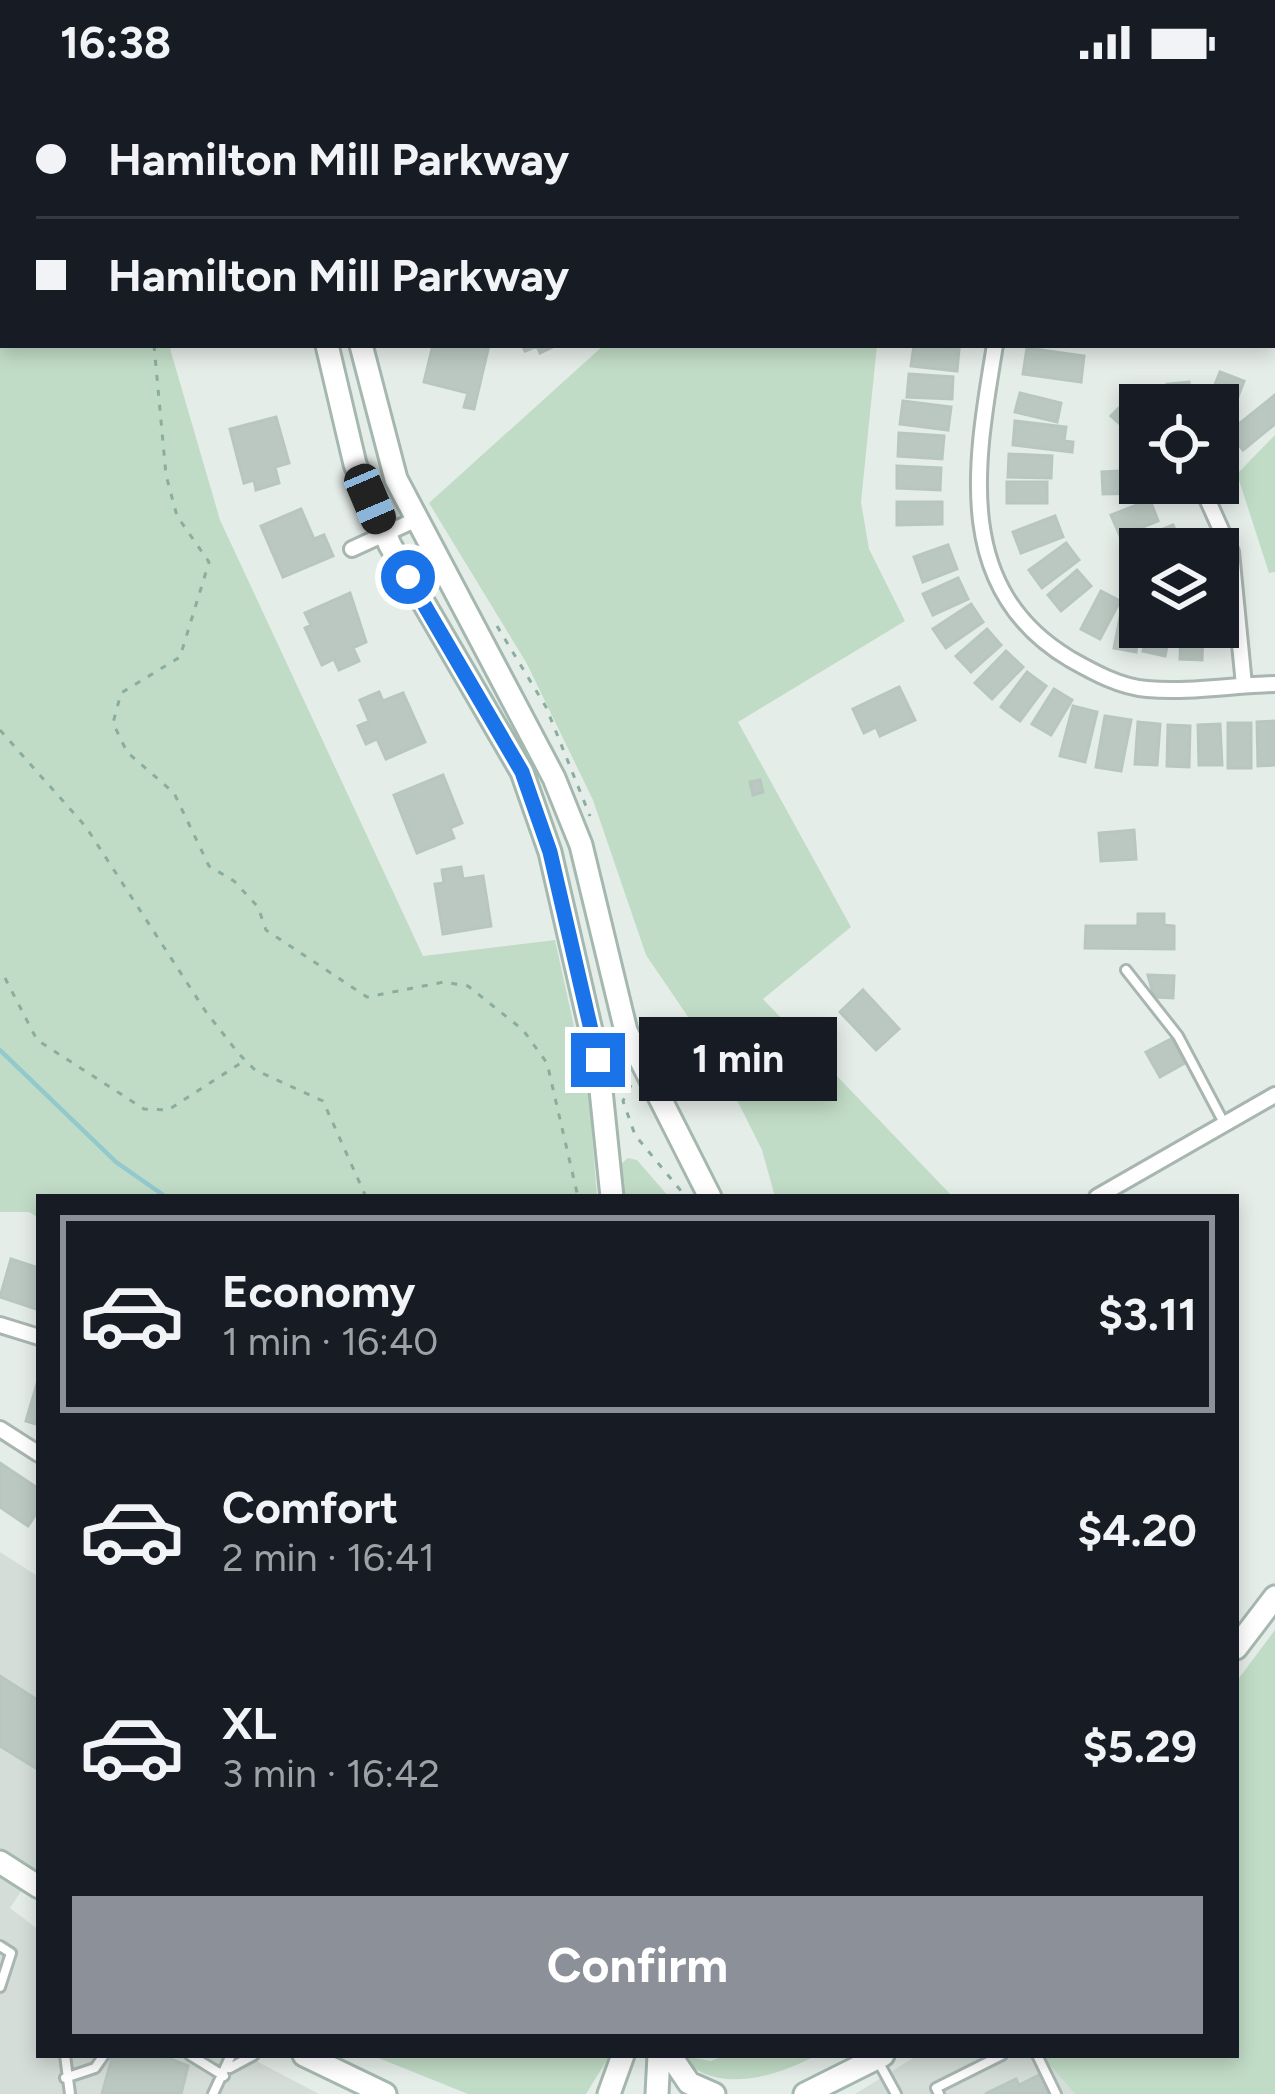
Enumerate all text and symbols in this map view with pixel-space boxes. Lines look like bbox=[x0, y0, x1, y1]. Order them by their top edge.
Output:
text: 16:38 bbox=[60, 15, 171, 69]
text: Hamilton Mill Parkway bbox=[108, 132, 569, 186]
text: Hamilton Mill Parkway bbox=[108, 248, 569, 302]
map controls bbox=[1119, 384, 1239, 648]
button: locate bbox=[1119, 384, 1239, 504]
car bbox=[339, 459, 401, 539]
button: layers bbox=[1119, 528, 1239, 648]
route start bbox=[381, 550, 435, 604]
callout: 1 min bbox=[640, 1018, 838, 1102]
route end bbox=[571, 1033, 625, 1087]
text: 1 min bbox=[692, 1035, 784, 1082]
icon: car bbox=[78, 1260, 186, 1368]
text: Economy bbox=[222, 1264, 415, 1318]
text: $3.11 bbox=[1098, 1287, 1197, 1341]
text: 1 min · 16:40 bbox=[222, 1318, 438, 1365]
icon: car bbox=[78, 1476, 186, 1584]
text: Comfort bbox=[222, 1480, 398, 1534]
text: $4.20 bbox=[1077, 1503, 1197, 1557]
text: 2 min · 16:41 bbox=[222, 1534, 435, 1581]
icon: car bbox=[78, 1692, 186, 1800]
text: XL bbox=[222, 1696, 277, 1750]
text: $5.29 bbox=[1083, 1719, 1197, 1773]
text: 3 min · 16:42 bbox=[222, 1750, 440, 1797]
button: Confirm bbox=[72, 1896, 1203, 2034]

